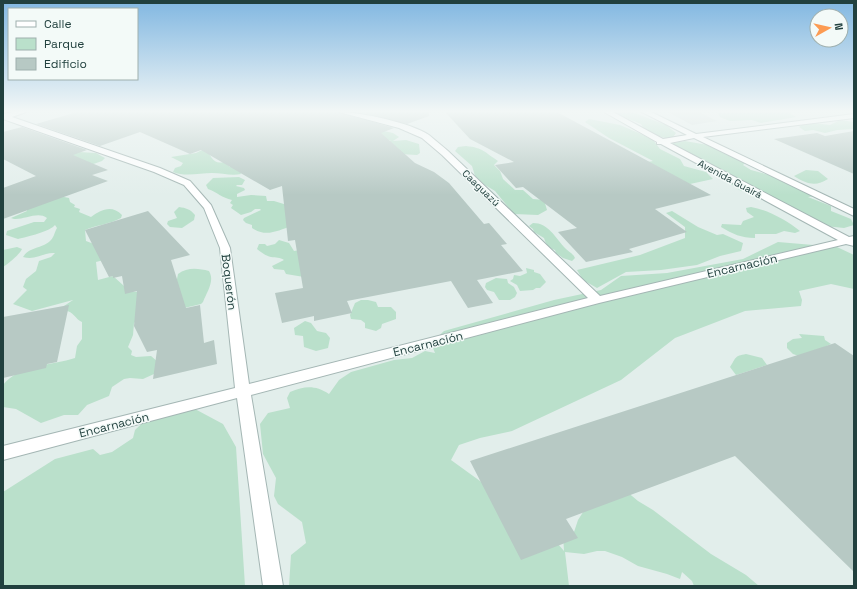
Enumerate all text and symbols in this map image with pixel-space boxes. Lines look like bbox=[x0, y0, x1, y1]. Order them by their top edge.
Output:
legend bbox=[8, 8, 138, 80]
north arrow bbox=[809, 8, 849, 48]
text: Calle bbox=[44, 16, 72, 32]
text: N bbox=[831, 22, 846, 31]
text: Parque bbox=[44, 36, 84, 52]
text: Edificio bbox=[44, 56, 87, 72]
street label: Avenida Guairá bbox=[696, 157, 765, 201]
street label: Caaguazú bbox=[459, 167, 503, 209]
street label: Encarnación bbox=[705, 250, 779, 282]
street label: Boquerón bbox=[218, 253, 240, 311]
street label: Encarnación bbox=[391, 328, 465, 360]
street label: Encarnación bbox=[77, 409, 151, 441]

